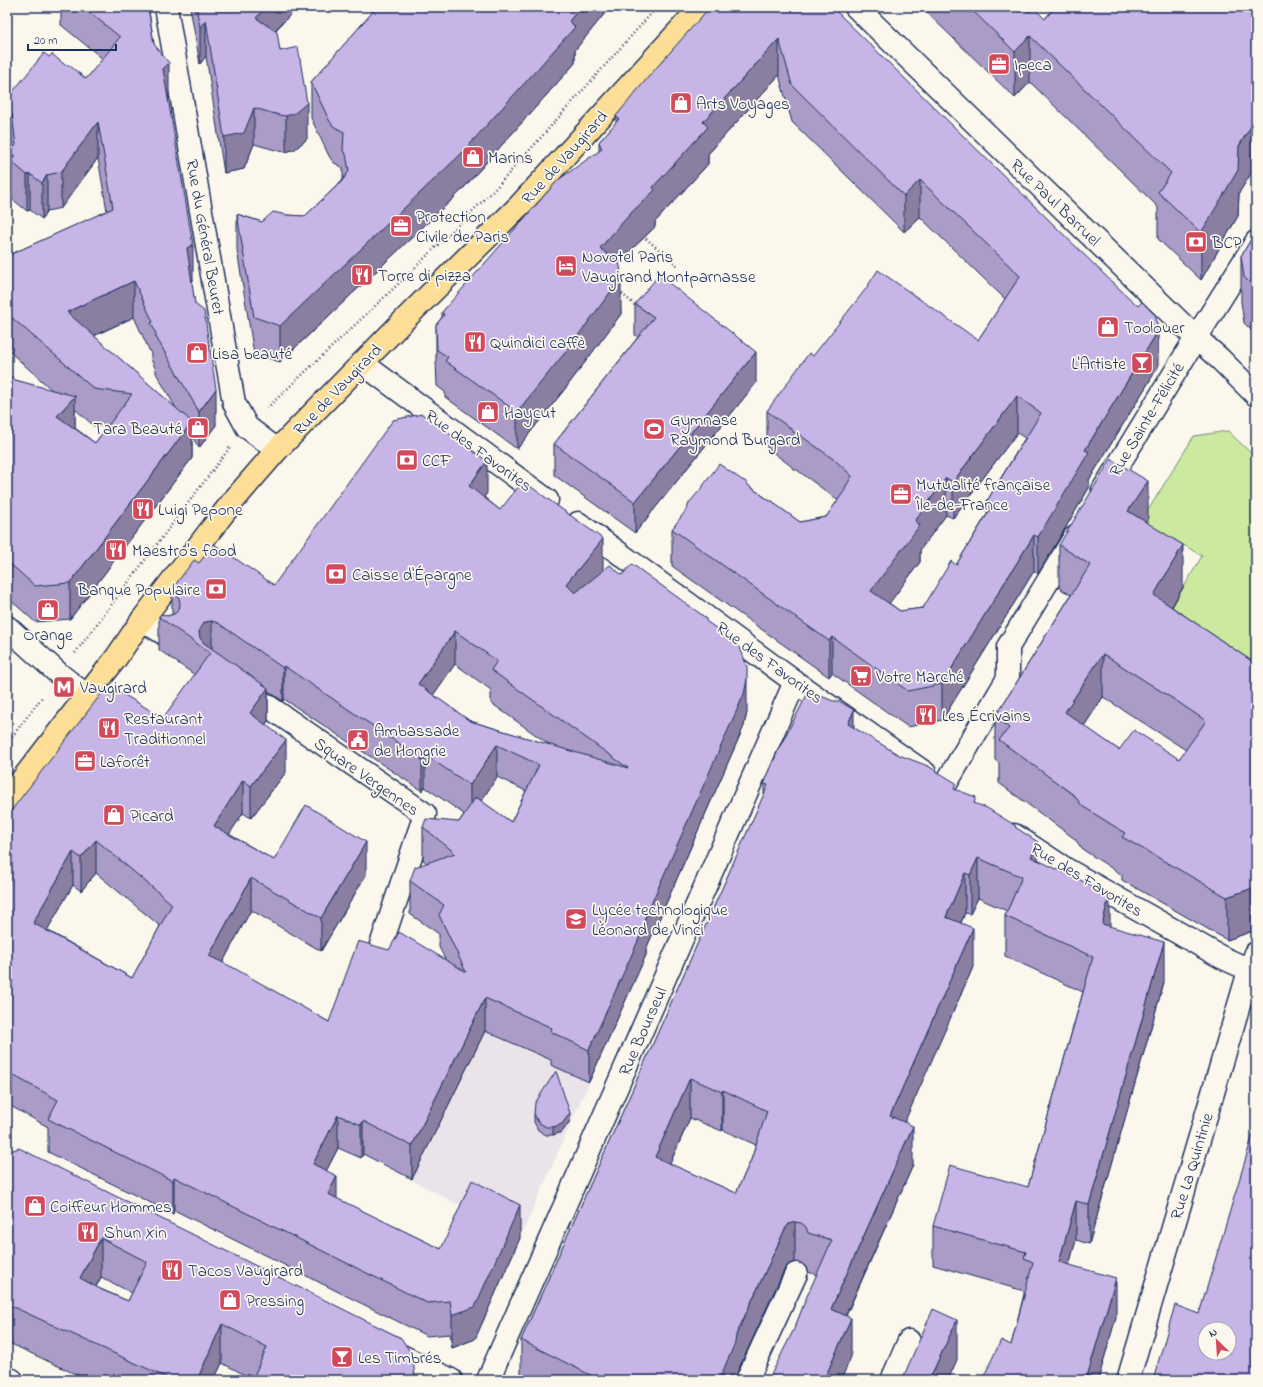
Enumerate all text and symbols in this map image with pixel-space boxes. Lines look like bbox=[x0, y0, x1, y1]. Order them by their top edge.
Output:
scale bar bbox=[28, 26, 116, 52]
text: 20 m bbox=[34, 32, 57, 50]
office icon: Ipeca bbox=[986, 51, 1012, 77]
place label: Ipeca bbox=[1014, 53, 1052, 78]
shop icon: Arts Voyages bbox=[668, 90, 694, 116]
place label: Arts Voyages bbox=[696, 92, 790, 119]
street label: Rue de Vaugirard bbox=[516, 105, 616, 212]
shop icon: Marins bbox=[460, 144, 486, 170]
place label: Marins bbox=[488, 146, 533, 171]
street label: Rue Paul Barruel bbox=[1004, 153, 1106, 253]
street label: Rue du Général Beuret bbox=[179, 157, 231, 317]
place label: Protection Civile de Paris bbox=[416, 205, 509, 250]
office icon: Protection Civile de Paris bbox=[388, 213, 414, 239]
bank icon: BCP bbox=[1183, 229, 1209, 255]
place label: BCP bbox=[1211, 231, 1242, 256]
place label: Novotel Paris Vaugirand Montparnasse bbox=[581, 245, 756, 292]
hotel icon: Novotel Paris Vaugirand Montparnasse bbox=[553, 253, 579, 279]
restaurant icon: Torre di pizza bbox=[349, 262, 375, 288]
place label: Torre di pizza bbox=[378, 264, 471, 289]
shop icon: Toolouer bbox=[1095, 314, 1121, 340]
place label: Toolouer bbox=[1124, 316, 1185, 341]
restaurant icon: Quindici caffè bbox=[462, 329, 488, 355]
place label: Quindici caffè bbox=[490, 331, 585, 356]
street label: Rue de Vaugirard bbox=[288, 338, 390, 443]
shop icon: Lisa beauté bbox=[184, 340, 210, 366]
place label: Lisa beauté bbox=[212, 342, 293, 367]
bar icon: L'Artiste bbox=[1129, 350, 1155, 376]
place label: L'Artiste bbox=[1071, 352, 1126, 377]
street label: Rue Sainte-Félicité bbox=[1103, 358, 1191, 482]
shop icon: Haycut bbox=[475, 399, 501, 425]
place label: Haycut bbox=[504, 401, 556, 427]
street label: Rue des Favorites bbox=[419, 404, 537, 499]
place label: Gymnase Raymond Burgard bbox=[670, 408, 801, 455]
shop icon: Tara Beauté bbox=[185, 415, 211, 441]
sports icon: Gymnase Raymond Burgard bbox=[641, 416, 667, 442]
place label: Tara Beauté bbox=[93, 417, 182, 442]
bank icon: CCF bbox=[394, 447, 420, 473]
place label: CCF bbox=[422, 449, 451, 474]
place label: Mutualité française Île-de-France bbox=[914, 473, 1051, 518]
office icon: Mutualité française Île-de-France bbox=[888, 481, 914, 507]
restaurant icon: Luigi Pepone bbox=[130, 496, 156, 522]
place label: Luigi Pepone bbox=[158, 498, 243, 525]
restaurant icon: Maestro's food bbox=[103, 537, 129, 563]
place label: Maestro's food bbox=[132, 539, 237, 564]
bank icon: Caisse d'Épargne bbox=[323, 561, 349, 587]
place label: Caisse d'Épargne bbox=[352, 563, 472, 590]
bank icon: Banque Populaire bbox=[203, 576, 229, 602]
place label: Banque Populaire bbox=[77, 578, 200, 603]
shop icon: Orange bbox=[35, 597, 61, 623]
street label: Rue des Favorites bbox=[710, 616, 828, 711]
place label: Orange bbox=[23, 623, 73, 650]
supermarket icon: Votre Marché bbox=[848, 663, 874, 689]
place label: Votre Marché bbox=[875, 665, 964, 690]
metro station icon: Vaugirard bbox=[51, 674, 77, 700]
place label: Vaugirard bbox=[79, 676, 147, 703]
restaurant icon: Les Écrivains bbox=[913, 702, 939, 728]
place label: Les Écrivains bbox=[942, 704, 1031, 729]
place label: Restaurant Traditionnel bbox=[124, 707, 206, 752]
restaurant icon: Restaurant Traditionnel bbox=[96, 715, 122, 741]
place label: Ambassade de Hongrie bbox=[374, 719, 460, 766]
public building icon: Ambassade de Hongrie bbox=[345, 727, 371, 753]
street label: Square Vergennes bbox=[307, 732, 424, 824]
office icon: Laforêt bbox=[72, 748, 98, 774]
place label: Laforêt bbox=[100, 750, 150, 775]
shop icon: Picard bbox=[101, 802, 127, 828]
place label: Picard bbox=[130, 804, 174, 829]
street label: Rue des Favorites bbox=[1025, 837, 1147, 924]
place label: Lycée technologique Léonard de Vinci bbox=[592, 898, 728, 943]
school or university icon: Lycée technologique Léonard de Vinci bbox=[563, 906, 589, 932]
street label: Rue Bourseul bbox=[613, 983, 674, 1080]
street label: Rue La Quintinie bbox=[1164, 1110, 1221, 1223]
shop icon: Coiffeur Hommes bbox=[22, 1193, 48, 1219]
place label: Coiffeur Hommes bbox=[50, 1195, 172, 1220]
restaurant icon: Shun Xin bbox=[75, 1219, 101, 1245]
place label: Shun Xin bbox=[104, 1221, 167, 1246]
restaurant icon: Tacos Vaugirard bbox=[159, 1257, 185, 1283]
place label: Tacos Vaugirard bbox=[188, 1259, 303, 1286]
shop icon: Pressing bbox=[217, 1287, 243, 1313]
place label: Pressing bbox=[246, 1289, 304, 1316]
north arrow bbox=[1197, 1321, 1237, 1361]
text: N bbox=[1206, 1324, 1220, 1342]
bar icon: Les Timbrés bbox=[329, 1344, 355, 1370]
place label: Les Timbrés bbox=[358, 1346, 441, 1371]

